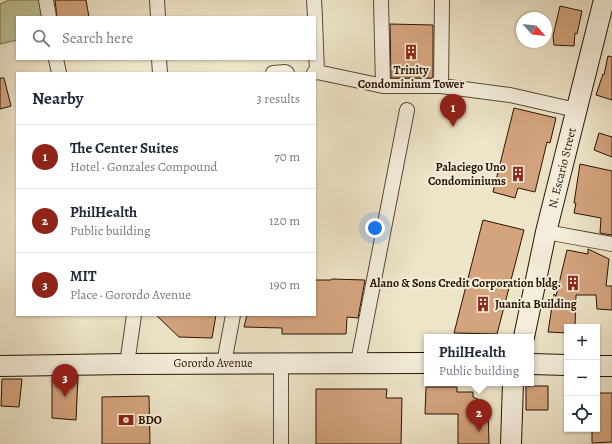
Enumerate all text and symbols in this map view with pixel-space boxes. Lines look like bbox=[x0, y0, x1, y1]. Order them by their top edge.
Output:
north arrow bbox=[516, 12, 552, 48]
search box bbox=[16, 16, 316, 60]
icon: search bbox=[30, 27, 52, 49]
text: Search here bbox=[62, 28, 133, 48]
building icon: Trinity Condominium Tower bbox=[402, 43, 420, 61]
place label: Trinity Condominium Tower bbox=[358, 62, 464, 92]
text: Nearby bbox=[32, 87, 83, 110]
text: 3 results bbox=[256, 90, 300, 107]
pin: 1 bbox=[440, 94, 466, 127]
street label: N. Escario Street bbox=[544, 126, 580, 210]
text: The Center Suites bbox=[70, 138, 179, 158]
text: 1 bbox=[43, 148, 47, 165]
text: 70 m bbox=[274, 148, 300, 165]
text: Hotel · Gonzales Compound bbox=[70, 158, 218, 175]
place label: Palaciego Uno Condominiums bbox=[428, 159, 506, 189]
building icon: Palaciego Uno Condominiums bbox=[509, 165, 527, 183]
text: PhilHealth bbox=[70, 202, 137, 222]
text: 2 bbox=[42, 212, 48, 229]
text: 120 m bbox=[269, 212, 300, 229]
your location bbox=[365, 218, 385, 238]
text: Public building bbox=[70, 222, 150, 239]
text: MIT bbox=[70, 266, 96, 286]
building icon: Alano & Sons Credit Corporation bldg. bbox=[564, 274, 582, 292]
place label: Alano & Sons Credit Corporation bldg. bbox=[369, 275, 561, 291]
text: 3 bbox=[42, 276, 48, 293]
text: 190 m bbox=[269, 276, 300, 293]
text: Place · Gorordo Avenue bbox=[70, 286, 191, 303]
building icon: Juanita Building bbox=[474, 295, 492, 313]
place label: Juanita Building bbox=[495, 296, 578, 312]
map controls bbox=[564, 324, 600, 432]
button: + bbox=[564, 324, 600, 360]
popup bbox=[424, 334, 534, 386]
text: PhilHealth bbox=[439, 342, 506, 362]
street label: Gorordo Avenue bbox=[173, 355, 253, 371]
button: − bbox=[564, 360, 600, 396]
text: Public building bbox=[439, 362, 519, 379]
pin: 3 bbox=[52, 364, 78, 397]
button: locate bbox=[564, 396, 600, 432]
pin: 2 bbox=[466, 399, 492, 432]
bank icon: BDO bbox=[117, 411, 135, 429]
place label: BDO bbox=[138, 412, 162, 428]

